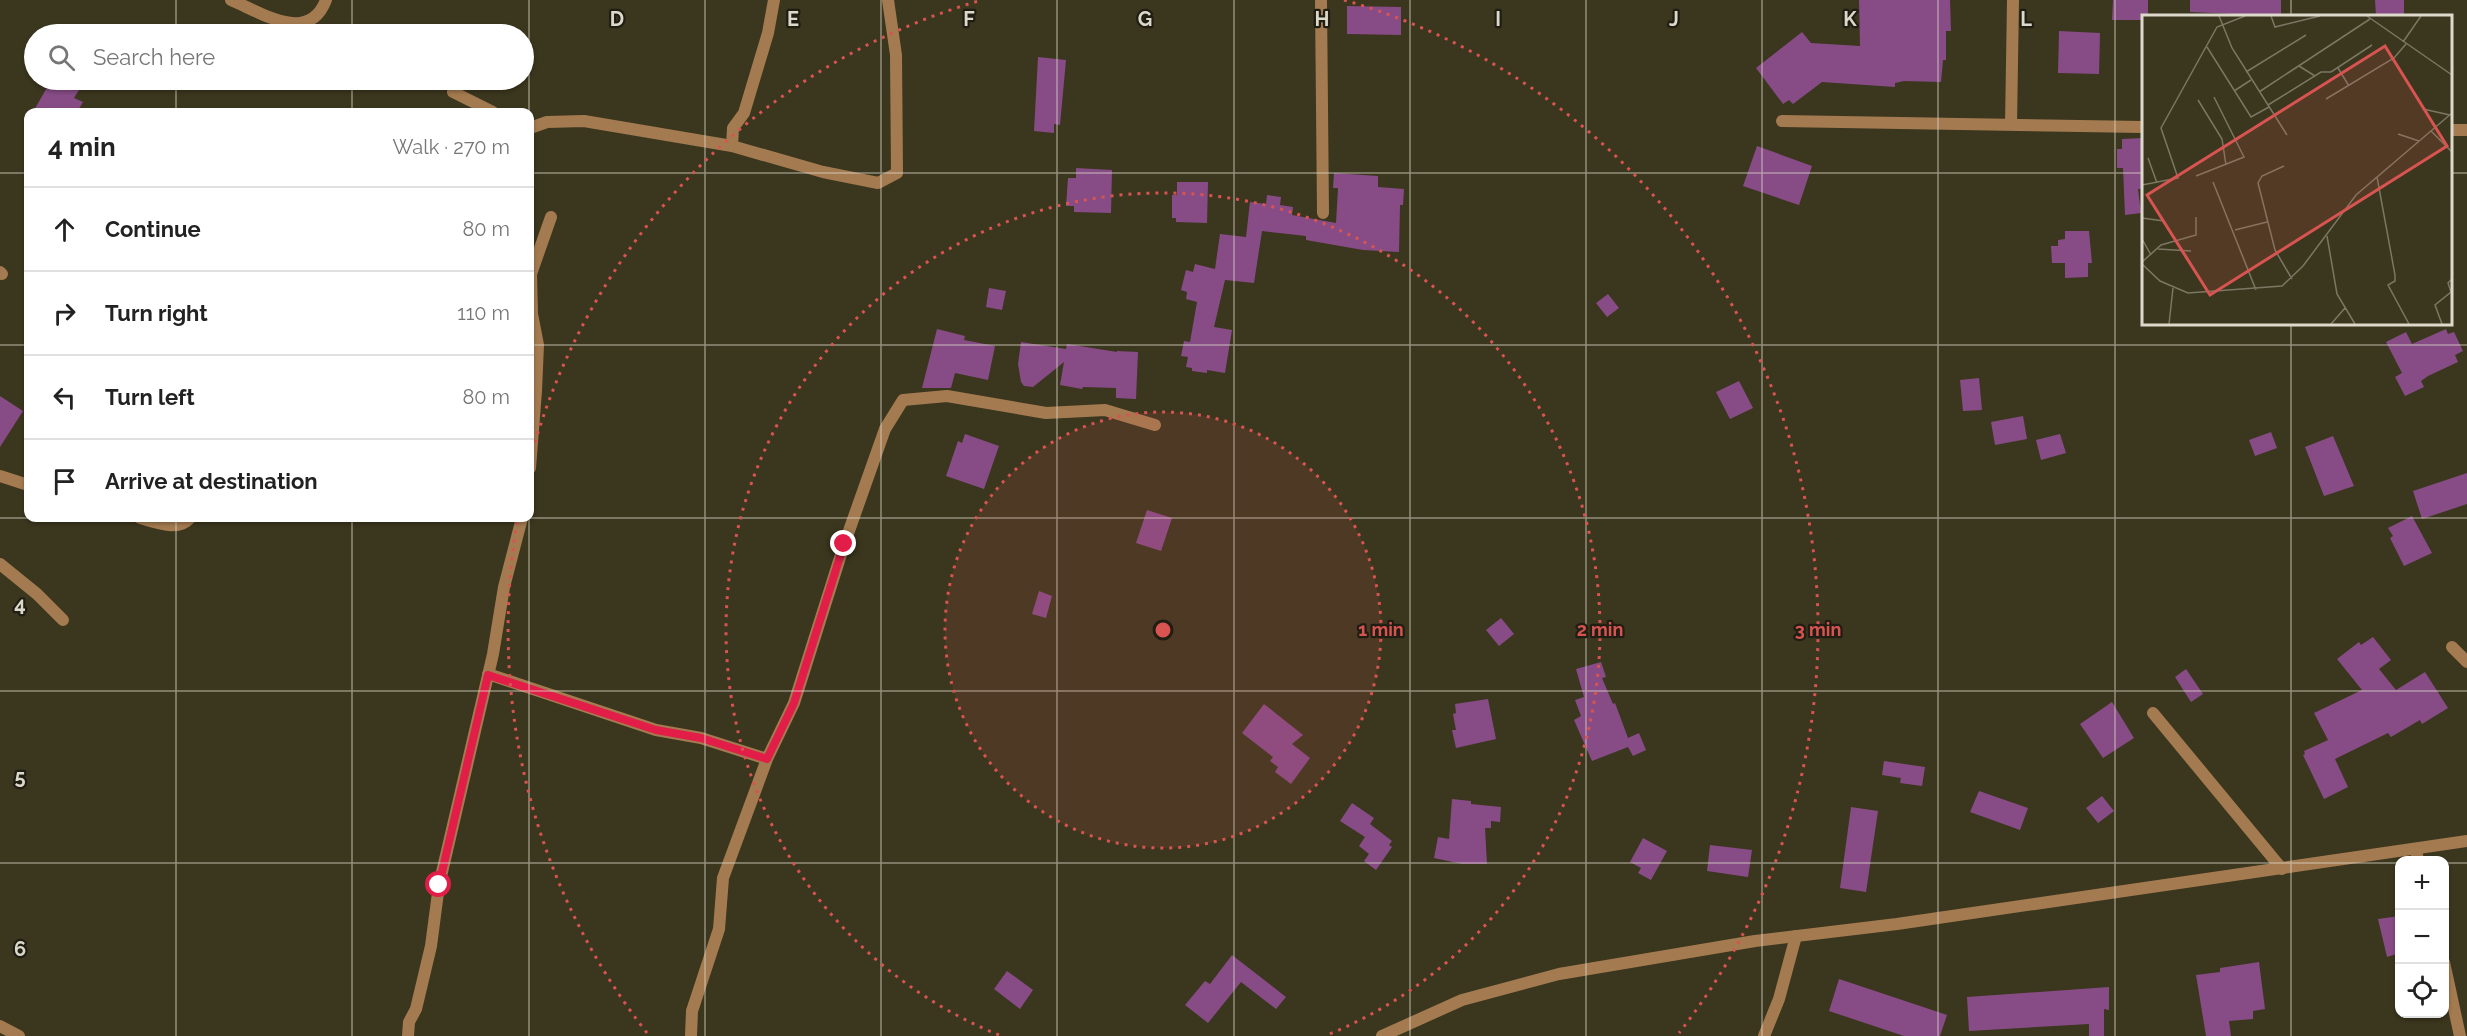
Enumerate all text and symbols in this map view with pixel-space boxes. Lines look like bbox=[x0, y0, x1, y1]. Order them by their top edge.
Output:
text: D bbox=[610, 7, 624, 31]
text: E bbox=[787, 7, 799, 31]
text: F bbox=[963, 7, 975, 31]
text: G bbox=[1138, 7, 1152, 31]
text: H bbox=[1315, 7, 1329, 31]
text: I bbox=[1495, 7, 1501, 31]
text: J bbox=[1669, 7, 1679, 31]
text: K bbox=[1843, 7, 1857, 31]
text: L bbox=[2020, 7, 2032, 31]
inset map bbox=[2142, 15, 2452, 326]
search box bbox=[24, 24, 534, 90]
icon: search bbox=[45, 41, 78, 74]
text: Search here bbox=[93, 44, 215, 70]
text: 4 min bbox=[48, 132, 116, 162]
text: Walk · 270 m bbox=[392, 135, 510, 159]
icon: ahead bbox=[48, 213, 81, 246]
text: Continue bbox=[105, 216, 201, 242]
text: 80 m bbox=[462, 217, 510, 241]
icon: right bbox=[48, 297, 81, 330]
text: Turn right bbox=[105, 300, 208, 326]
text: 110 m bbox=[457, 301, 510, 325]
icon: left bbox=[48, 381, 81, 414]
text: Turn left bbox=[105, 384, 195, 410]
text: 80 m bbox=[462, 385, 510, 409]
icon: arrive bbox=[48, 465, 81, 498]
text: Arrive at destination bbox=[105, 468, 318, 494]
route end bbox=[830, 530, 856, 556]
text: 4 bbox=[14, 592, 26, 616]
text: 1 min bbox=[1358, 619, 1404, 640]
text: 2 min bbox=[1577, 619, 1623, 640]
text: 3 min bbox=[1795, 619, 1841, 640]
centre of rings bbox=[1153, 620, 1173, 640]
text: 5 bbox=[14, 765, 26, 789]
map controls bbox=[2395, 856, 2449, 1018]
button: + bbox=[2395, 856, 2449, 910]
route start bbox=[425, 871, 451, 897]
button: − bbox=[2395, 910, 2449, 964]
text: 6 bbox=[14, 937, 26, 961]
button: locate bbox=[2395, 964, 2449, 1018]

